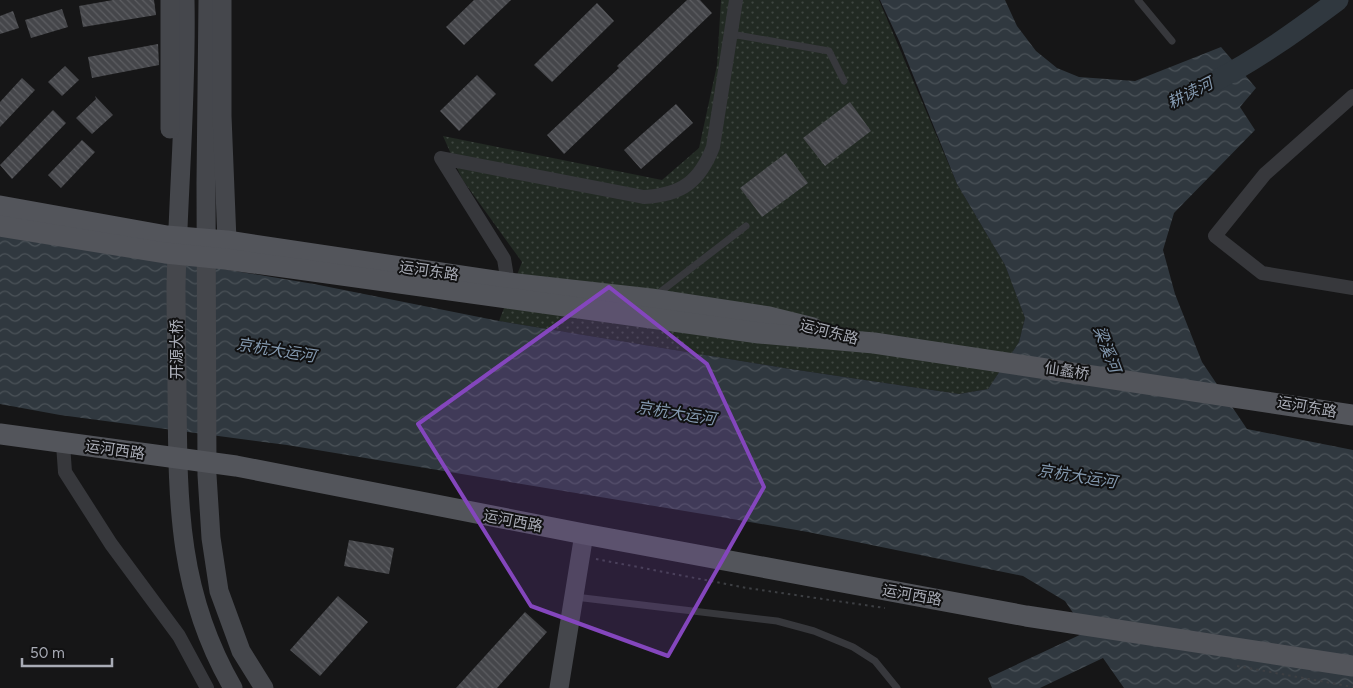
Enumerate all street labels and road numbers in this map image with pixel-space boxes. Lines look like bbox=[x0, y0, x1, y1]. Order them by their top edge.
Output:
street label: 运河东路 bbox=[398, 258, 460, 284]
street label: 运河东路 bbox=[798, 316, 860, 348]
street label: 开源大桥 bbox=[168, 319, 186, 379]
street label: 仙蠡桥 bbox=[1043, 359, 1091, 383]
street label: 运河东路 bbox=[1276, 393, 1338, 421]
street label: 运河西路 bbox=[84, 437, 146, 463]
street label: 运河西路 bbox=[482, 506, 544, 536]
street label: 运河西路 bbox=[881, 581, 943, 609]

